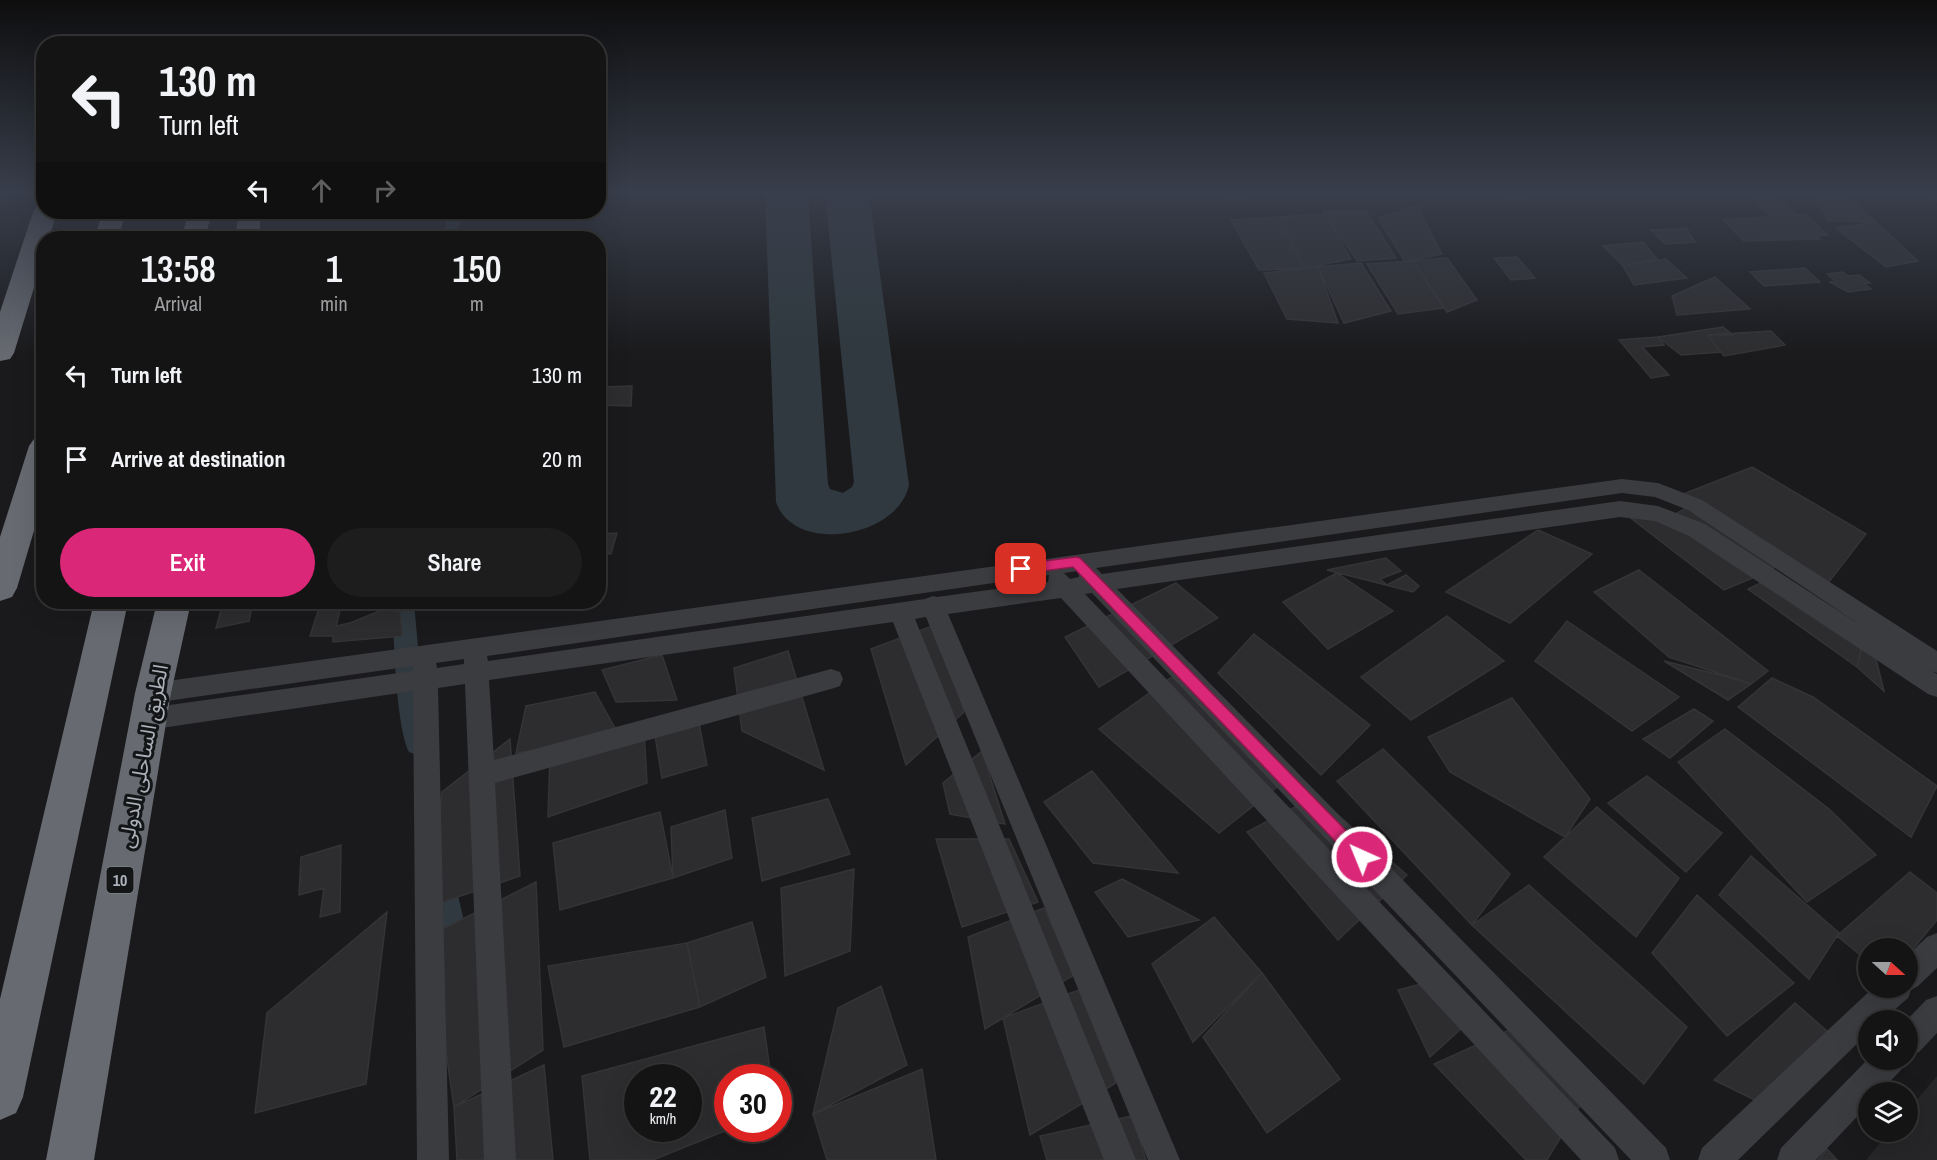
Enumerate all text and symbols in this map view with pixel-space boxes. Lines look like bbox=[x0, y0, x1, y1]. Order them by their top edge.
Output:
text: 130 m bbox=[159, 53, 257, 109]
icon: left bbox=[60, 60, 138, 138]
text: Turn left bbox=[159, 107, 238, 143]
icon: left bbox=[242, 174, 275, 207]
icon: ahead bbox=[305, 174, 338, 207]
icon: right bbox=[368, 174, 401, 207]
text: 13:58 bbox=[141, 245, 216, 293]
text: 1 bbox=[326, 245, 342, 293]
text: 150 bbox=[452, 245, 501, 293]
text: Arrival bbox=[154, 290, 202, 317]
text: min bbox=[320, 290, 348, 317]
text: m bbox=[470, 290, 484, 317]
icon: left bbox=[60, 359, 93, 392]
text: Turn left bbox=[111, 360, 182, 390]
text: 130 m bbox=[532, 360, 582, 390]
icon: arrive bbox=[60, 443, 93, 476]
text: Arrive at destination bbox=[111, 444, 285, 474]
text: 20 m bbox=[542, 444, 582, 474]
button: Exit bbox=[60, 528, 315, 597]
button: Share bbox=[327, 528, 582, 597]
pin bbox=[995, 543, 1046, 594]
icon: arrive bbox=[1004, 552, 1037, 585]
street label: الطريق الساحلى الدولى bbox=[111, 662, 175, 850]
position arrow bbox=[1330, 825, 1394, 889]
road number: 10 bbox=[106, 867, 134, 893]
north arrow bbox=[1858, 938, 1918, 998]
map controls bbox=[1858, 938, 1918, 1142]
button: sound bbox=[1858, 1010, 1918, 1070]
speed limit sign: 30 bbox=[714, 1064, 792, 1142]
text: 22 bbox=[649, 1076, 677, 1116]
button: layers bbox=[1858, 1082, 1918, 1142]
text: km/h bbox=[650, 1108, 676, 1129]

